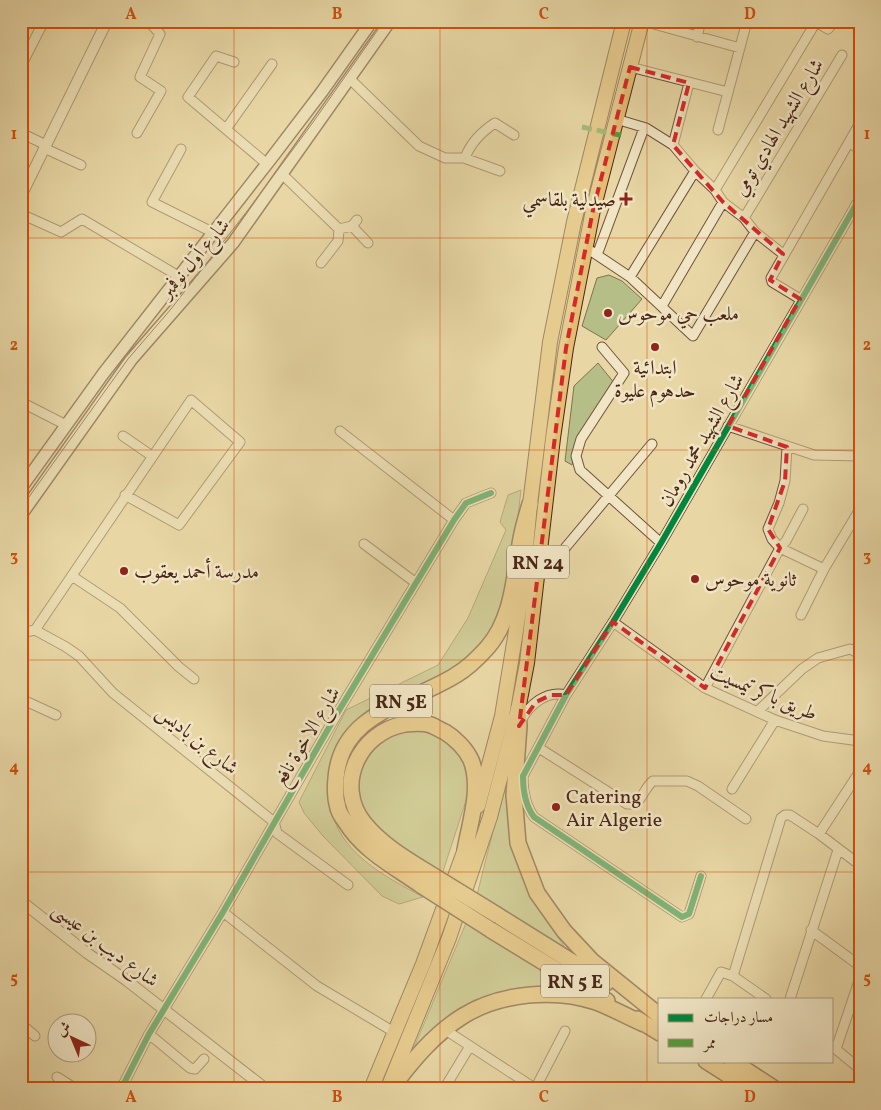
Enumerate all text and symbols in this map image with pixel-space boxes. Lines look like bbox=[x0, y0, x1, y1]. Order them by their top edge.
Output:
text: A bbox=[125, 4, 137, 26]
text: B bbox=[332, 4, 343, 26]
text: C bbox=[539, 4, 549, 26]
text: D bbox=[744, 4, 756, 26]
street label: شارع الشهيد الهادي تومي bbox=[728, 54, 834, 203]
text: 1 bbox=[11, 124, 17, 146]
text: 1 bbox=[864, 124, 870, 146]
place label: صيدلية بلقاسمي bbox=[522, 187, 616, 218]
marker: صيدلية بلقاسمي bbox=[620, 193, 632, 205]
street label: شارع أول نوفمبر bbox=[151, 212, 239, 308]
place label: ملعب حي موحوس bbox=[618, 301, 739, 329]
marker: ملعب حي موحوس bbox=[602, 307, 614, 319]
text: 2 bbox=[10, 335, 18, 357]
text: 2 bbox=[863, 335, 871, 357]
marker: ابتدائية حدهوم عليوة bbox=[649, 341, 661, 353]
place label: ابتدائية حدهوم عليوة bbox=[614, 355, 696, 408]
street label: شارع الشهيد محمد رومان bbox=[653, 369, 754, 514]
text: 3 bbox=[10, 546, 18, 568]
road number: RN 24 bbox=[507, 546, 569, 578]
text: 3 bbox=[863, 546, 871, 568]
place label: مدرسة أحمد يعقوب bbox=[134, 557, 259, 587]
marker: مدرسة أحمد يعقوب bbox=[118, 565, 130, 577]
place label: ثانوية موحوس bbox=[705, 567, 797, 595]
marker: ثانوية موحوس bbox=[689, 573, 701, 585]
street label: طريق باكر تيمسيت bbox=[705, 659, 821, 729]
street label: شارع الاخوة نافع bbox=[267, 682, 350, 793]
road number: RN 5E bbox=[370, 684, 432, 718]
street label: شارع بن باديس bbox=[148, 699, 244, 784]
text: 4 bbox=[9, 757, 19, 779]
text: 4 bbox=[862, 757, 872, 779]
place label: Catering Air Algerie bbox=[566, 784, 662, 835]
marker: Catering Air Algerie bbox=[550, 801, 562, 813]
street label: شارع ديب بن عيسى bbox=[44, 896, 164, 997]
road number: RN 5 E bbox=[541, 964, 609, 998]
text: 5 bbox=[10, 968, 18, 990]
text: 5 bbox=[863, 968, 871, 990]
legend bbox=[658, 998, 834, 1062]
text: مسار دراجات bbox=[704, 1008, 773, 1029]
north arrow bbox=[48, 1012, 98, 1062]
text: ش bbox=[52, 1018, 76, 1041]
text: ممر bbox=[702, 1034, 716, 1055]
text: A bbox=[125, 1087, 137, 1109]
text: B bbox=[332, 1087, 343, 1109]
text: C bbox=[539, 1087, 549, 1109]
text: D bbox=[744, 1087, 756, 1109]

